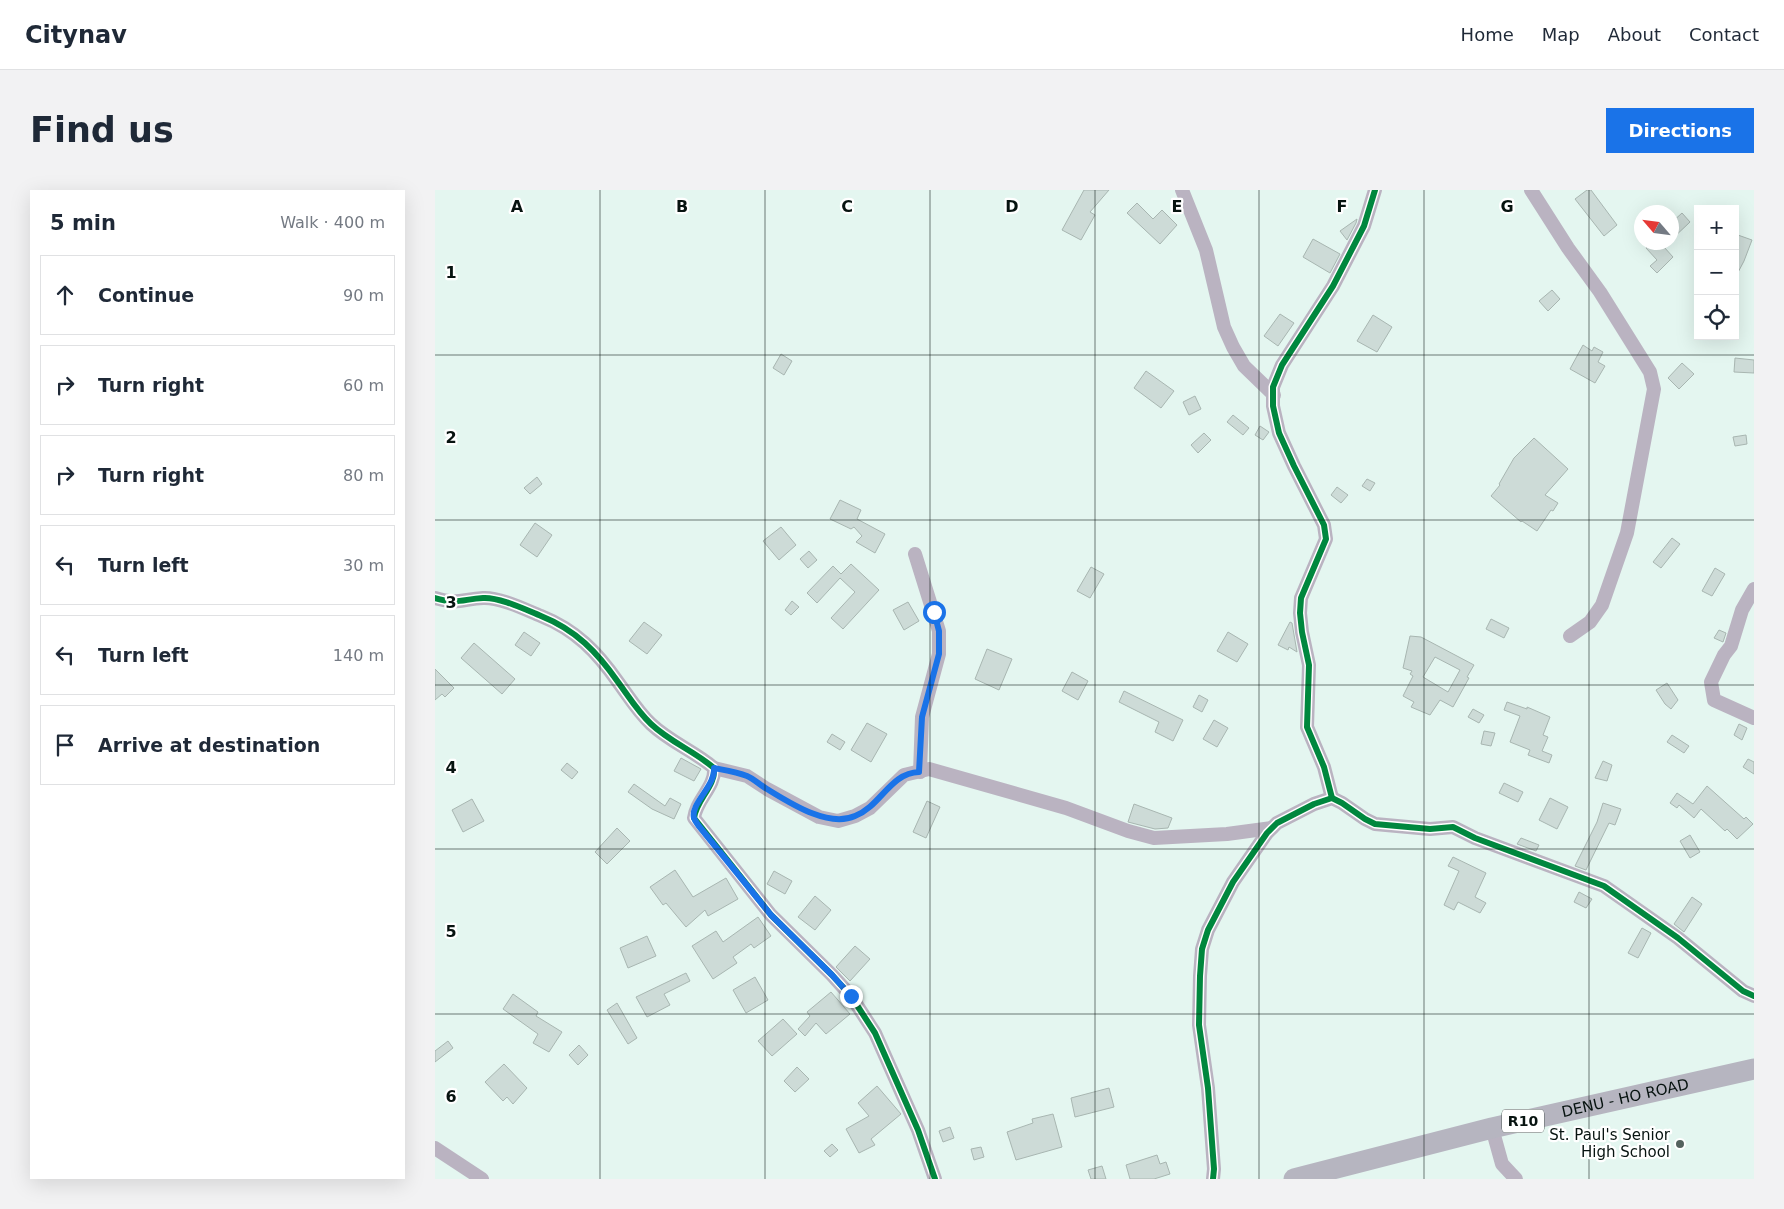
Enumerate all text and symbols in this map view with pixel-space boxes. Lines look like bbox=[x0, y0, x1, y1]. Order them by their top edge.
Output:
text: Citynav bbox=[25, 21, 127, 49]
text: Home bbox=[1461, 24, 1514, 45]
text: Map bbox=[1542, 24, 1580, 45]
text: About bbox=[1608, 24, 1661, 45]
text: Contact bbox=[1689, 24, 1759, 45]
button: Directions bbox=[1606, 108, 1754, 153]
text: Find us bbox=[30, 110, 174, 150]
text: A bbox=[511, 197, 524, 216]
text: B bbox=[676, 197, 688, 216]
text: C bbox=[841, 197, 853, 216]
text: D bbox=[1005, 197, 1019, 216]
text: E bbox=[1172, 197, 1182, 216]
text: F bbox=[1337, 197, 1347, 216]
text: G bbox=[1500, 197, 1514, 216]
north arrow bbox=[1634, 205, 1679, 250]
map controls bbox=[1694, 205, 1739, 340]
button: + bbox=[1694, 205, 1739, 250]
text: 5 min bbox=[50, 211, 116, 235]
text: Walk · 400 m bbox=[280, 213, 385, 232]
button: − bbox=[1694, 250, 1739, 295]
text: 1 bbox=[445, 263, 457, 282]
icon: ahead bbox=[51, 281, 79, 309]
text: Continue bbox=[98, 284, 194, 306]
text: 90 m bbox=[343, 286, 384, 305]
button: locate bbox=[1694, 295, 1739, 340]
icon: right bbox=[51, 371, 79, 399]
text: Turn right bbox=[98, 374, 204, 396]
text: 60 m bbox=[343, 376, 384, 395]
text: 2 bbox=[445, 428, 457, 447]
icon: right bbox=[51, 461, 79, 489]
text: Turn right bbox=[98, 464, 204, 486]
text: 80 m bbox=[343, 466, 384, 485]
icon: left bbox=[51, 551, 79, 579]
text: Turn left bbox=[98, 554, 189, 576]
text: 30 m bbox=[343, 556, 384, 575]
text: 3 bbox=[445, 593, 457, 612]
route start bbox=[923, 601, 946, 624]
icon: left bbox=[51, 641, 79, 669]
text: Turn left bbox=[98, 644, 189, 666]
text: 140 m bbox=[333, 646, 384, 665]
icon: arrive bbox=[51, 731, 79, 759]
text: Arrive at destination bbox=[98, 734, 320, 756]
text: 4 bbox=[445, 758, 457, 777]
text: 5 bbox=[445, 922, 457, 941]
route end bbox=[840, 985, 863, 1008]
street label: DENU - HO ROAD bbox=[1560, 1075, 1691, 1121]
text: 6 bbox=[445, 1087, 457, 1106]
road number: R10 bbox=[1502, 1109, 1544, 1132]
place label: St. Paul's Senior High School bbox=[1549, 1126, 1671, 1161]
marker: St. Paul's Senior High School bbox=[1674, 1138, 1686, 1150]

